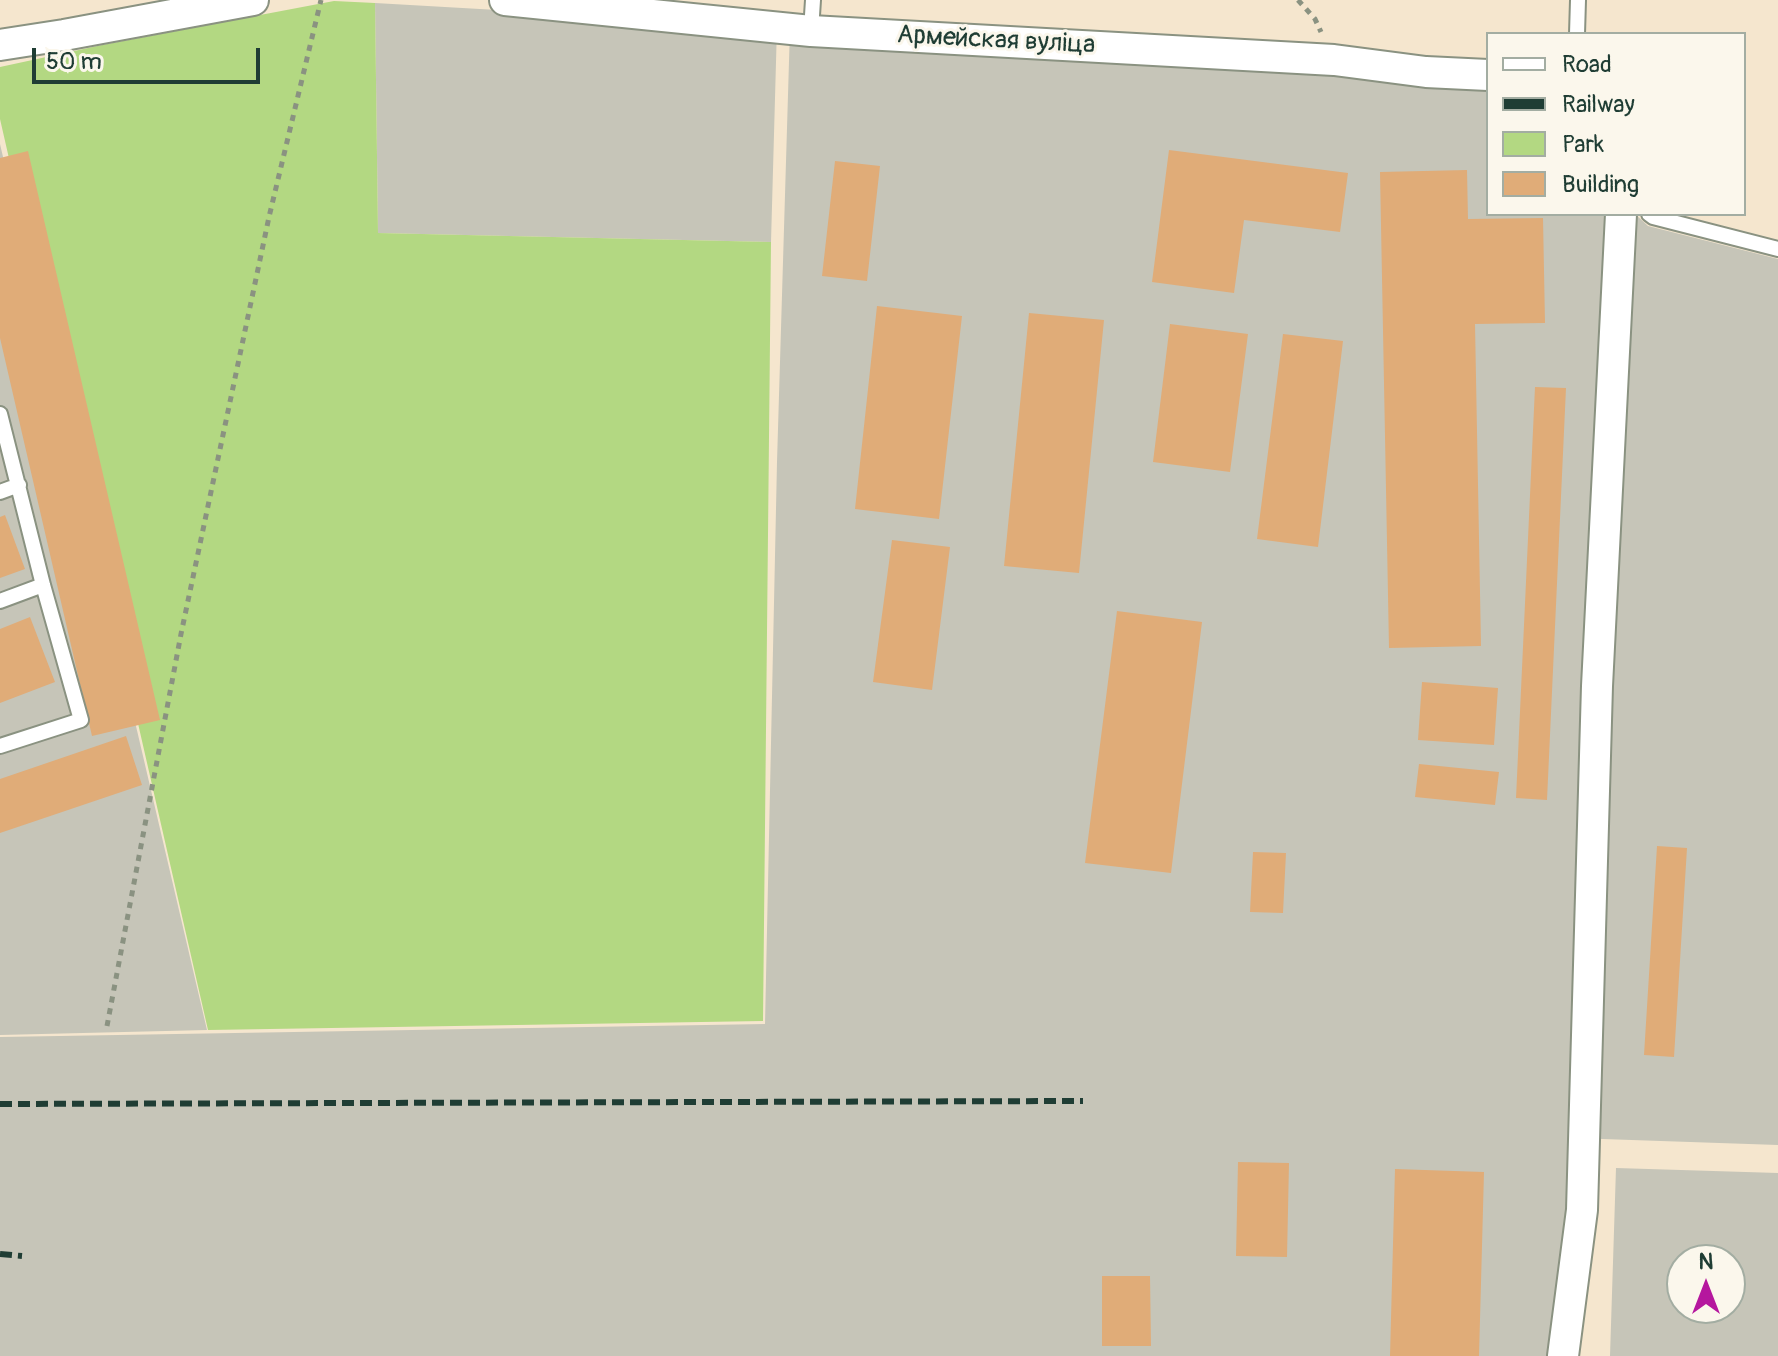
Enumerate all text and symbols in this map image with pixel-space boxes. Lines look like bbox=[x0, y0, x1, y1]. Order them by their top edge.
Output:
street label: Армейская вуліца bbox=[896, 20, 1096, 62]
scale bar bbox=[36, 32, 264, 82]
legend bbox=[1486, 32, 1746, 216]
text: 50 m bbox=[46, 47, 102, 76]
text: Road bbox=[1562, 50, 1612, 79]
text: Railway bbox=[1562, 90, 1635, 119]
text: Park bbox=[1562, 130, 1604, 159]
text: Building bbox=[1562, 170, 1639, 199]
north arrow bbox=[1666, 1244, 1746, 1324]
text: N bbox=[1699, 1248, 1713, 1276]

